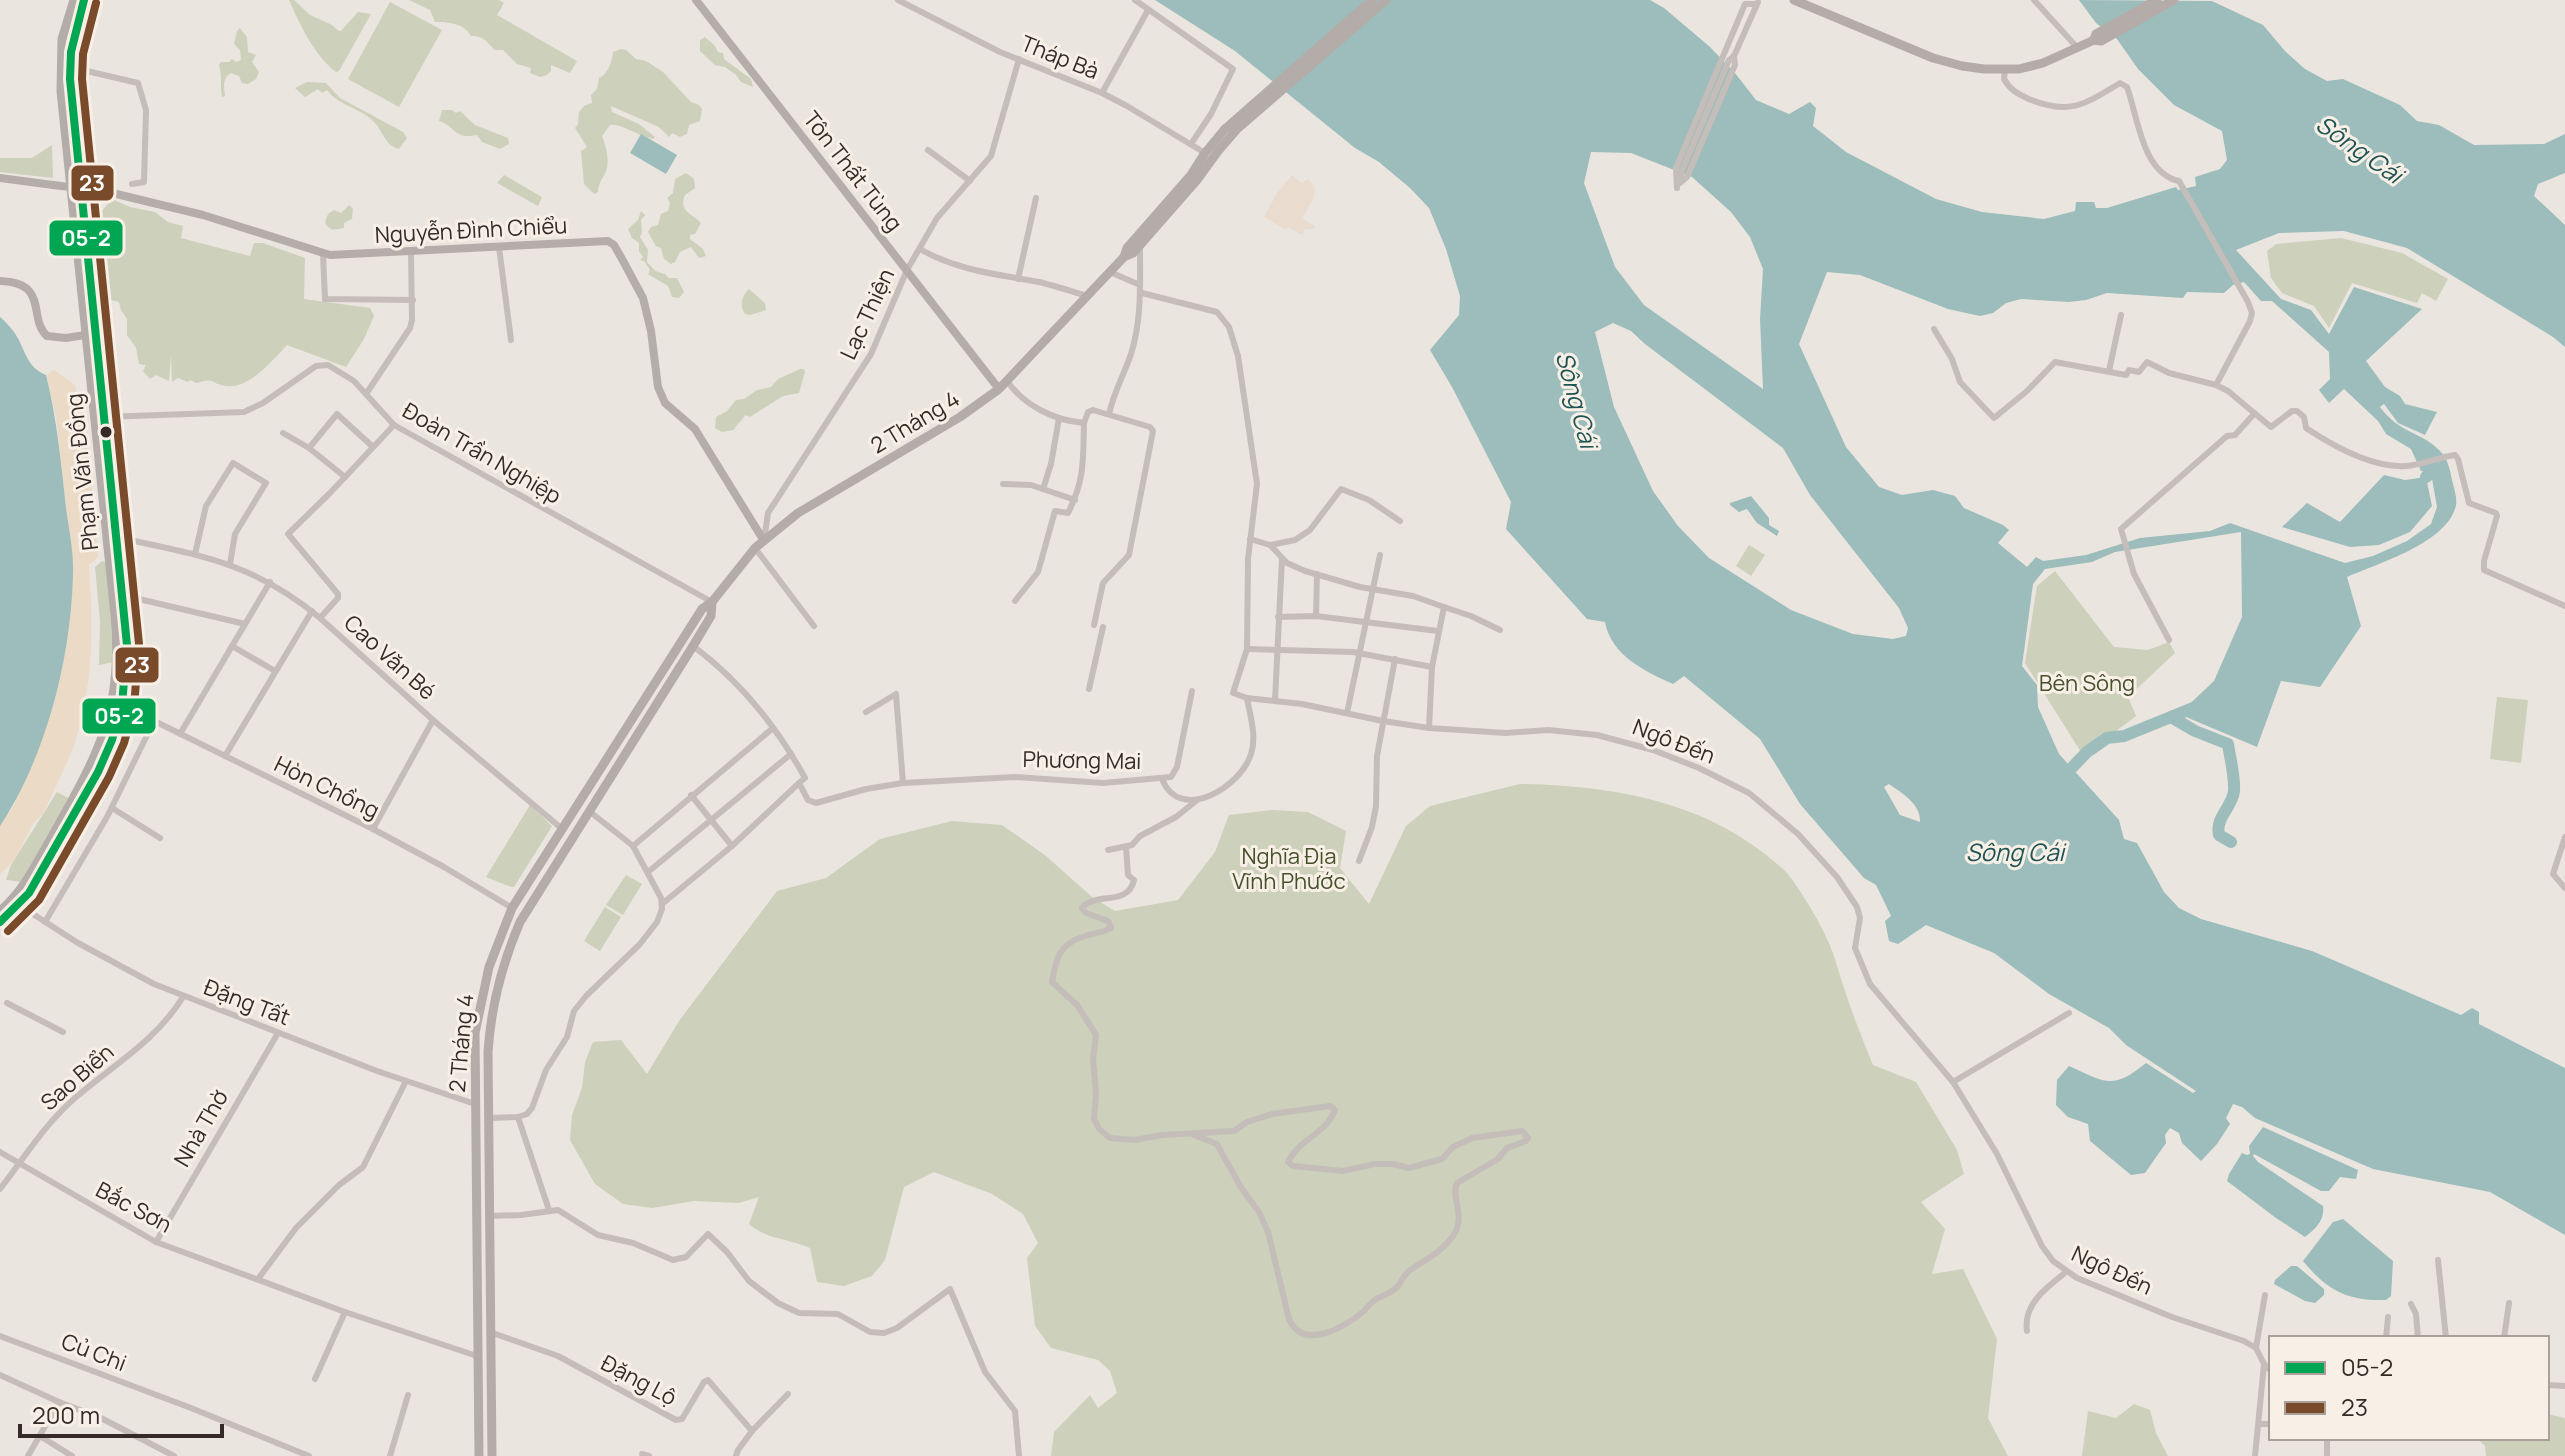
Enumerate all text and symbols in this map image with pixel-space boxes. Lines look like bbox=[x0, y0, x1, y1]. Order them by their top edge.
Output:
street label: Tháp Bà bbox=[1017, 28, 1103, 86]
street label: Tôn Thất Tùng bbox=[797, 105, 909, 237]
water label: Sông Cái bbox=[2310, 107, 2412, 192]
line badge: 23 bbox=[70, 164, 115, 202]
text: 23 bbox=[79, 168, 105, 198]
street label: Nguyễn Đình Chiểu bbox=[374, 210, 568, 250]
line badge: 05-2 bbox=[48, 219, 124, 257]
text: 05-2 bbox=[61, 223, 111, 253]
street label: Lạc Thiện bbox=[833, 264, 901, 364]
water label: Sông Cái bbox=[1549, 348, 1607, 455]
street label: 2 Tháng 4 bbox=[865, 384, 965, 460]
street label: Phạm Văn Đồng bbox=[59, 392, 105, 552]
street label: Đoàn Trần Nghiệp bbox=[397, 395, 567, 511]
unlabelled marker bbox=[98, 424, 114, 440]
street label: Cao Văn Bé bbox=[338, 608, 442, 706]
line badge: 23 bbox=[114, 646, 160, 684]
text: 23 bbox=[124, 650, 150, 680]
park label: Bên Sông bbox=[2039, 668, 2135, 698]
line badge: 05-2 bbox=[81, 697, 157, 735]
text: 05-2 bbox=[94, 701, 144, 731]
street label: Ngô Đến bbox=[1629, 712, 1719, 770]
street label: Phương Mai bbox=[1022, 744, 1142, 776]
street label: Hòn Chồng bbox=[269, 749, 385, 825]
water label: Sông Cái bbox=[1966, 835, 2068, 868]
park label: Nghĩa Địa Vĩnh Phước bbox=[1232, 841, 1346, 896]
street label: Đặng Tất bbox=[200, 972, 295, 1032]
street label: 2 Tháng 4 bbox=[442, 992, 480, 1094]
street label: Sao Biển bbox=[34, 1037, 120, 1117]
street label: Nhà Thờ bbox=[167, 1084, 235, 1172]
street label: Bắc Sơn bbox=[91, 1175, 177, 1239]
street label: Ngô Đến bbox=[2067, 1238, 2157, 1302]
street label: Củ Chi bbox=[57, 1326, 131, 1378]
legend bbox=[2269, 1336, 2549, 1440]
street label: Đặng Lộ bbox=[596, 1348, 682, 1412]
text: 05-2 bbox=[2341, 1350, 2393, 1383]
scale bar bbox=[20, 1388, 222, 1438]
text: 23 bbox=[2341, 1390, 2368, 1423]
text: 200 m bbox=[32, 1398, 100, 1431]

